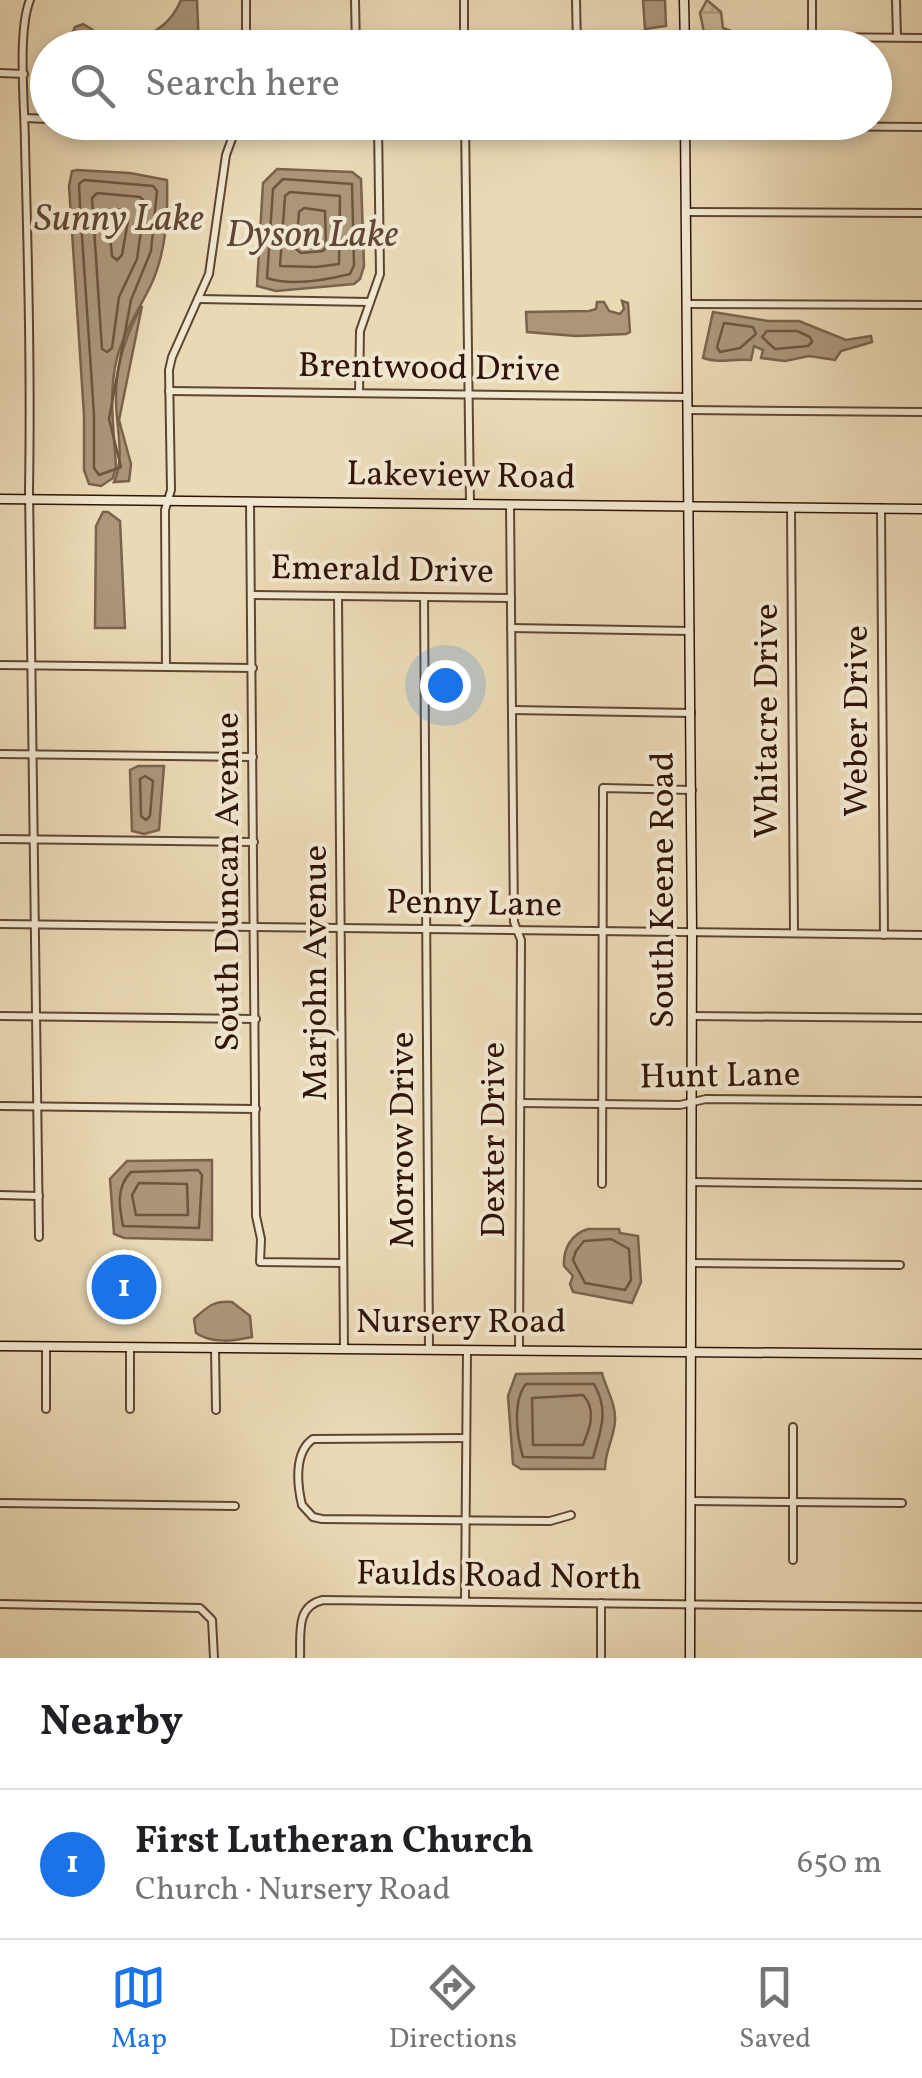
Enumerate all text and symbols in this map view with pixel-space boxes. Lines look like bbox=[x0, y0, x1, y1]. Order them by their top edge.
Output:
search box bbox=[30, 30, 892, 140]
icon: search bbox=[65, 58, 120, 113]
text: Search here bbox=[145, 59, 340, 112]
water label: Sunny Lake bbox=[34, 194, 204, 247]
water label: Dyson Lake bbox=[226, 210, 398, 263]
street label: Brentwood Drive bbox=[297, 343, 561, 395]
street label: Lakeview Road bbox=[346, 451, 576, 503]
street label: Emerald Drive bbox=[270, 545, 494, 597]
street label: Whitacre Drive bbox=[744, 603, 792, 839]
street label: Weber Drive bbox=[834, 625, 882, 817]
your location bbox=[420, 660, 471, 711]
street label: South Duncan Avenue bbox=[205, 712, 253, 1052]
street label: South Keene Road bbox=[640, 752, 688, 1028]
street label: Marjohn Avenue bbox=[293, 845, 341, 1101]
street label: Penny Lane bbox=[386, 879, 562, 931]
street label: Morrow Drive bbox=[380, 1032, 428, 1248]
street label: Dexter Drive bbox=[471, 1042, 519, 1238]
street label: Hunt Lane bbox=[639, 1052, 801, 1102]
pin: 1 bbox=[92, 1250, 156, 1324]
street label: Nursery Road bbox=[356, 1299, 566, 1347]
street label: Faulds Road North bbox=[356, 1551, 642, 1603]
text: Nearby bbox=[40, 1694, 183, 1753]
text: First Lutheran Church bbox=[135, 1816, 534, 1869]
text: 1 bbox=[66, 1842, 79, 1886]
text: 650 m bbox=[797, 1842, 882, 1886]
text: Church · Nursery Road bbox=[135, 1869, 451, 1913]
tab: Map bbox=[111, 1960, 167, 2059]
tab: Directions bbox=[389, 1960, 517, 2059]
tab: Saved bbox=[739, 1960, 811, 2059]

